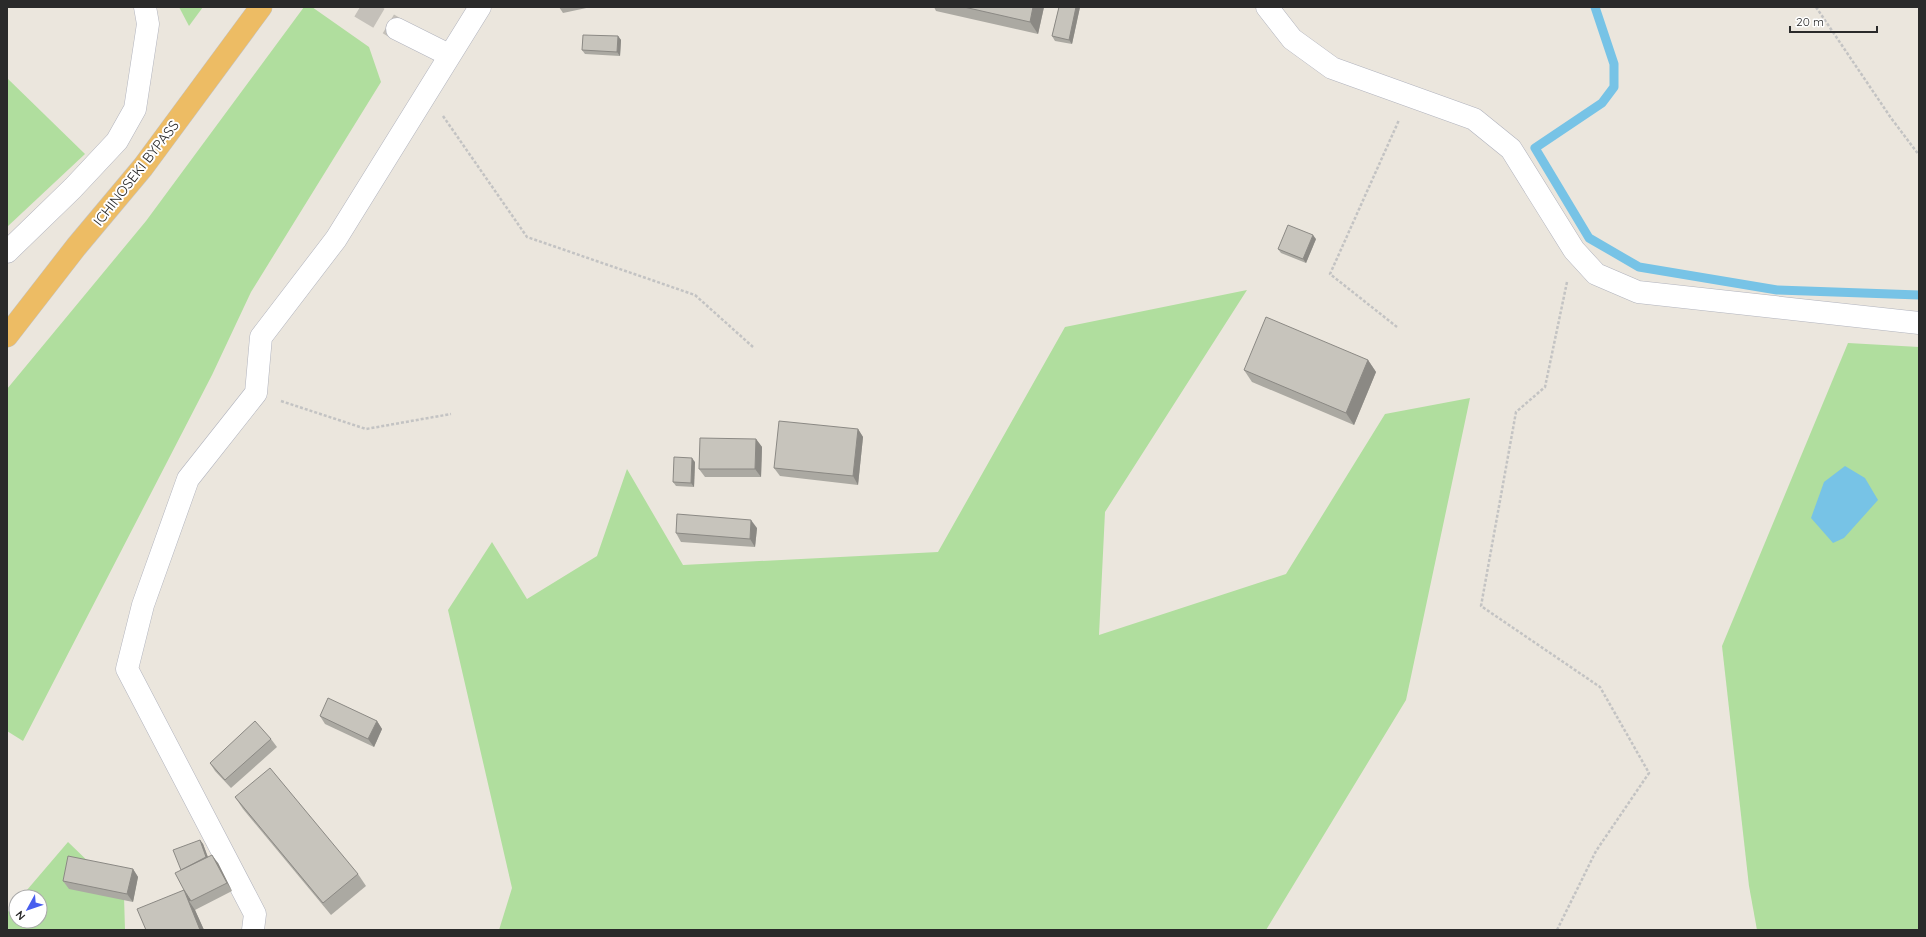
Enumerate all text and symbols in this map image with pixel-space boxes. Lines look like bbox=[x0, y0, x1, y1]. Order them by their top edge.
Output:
scale bar bbox=[1790, 8, 1877, 34]
text: 20 m bbox=[1796, 14, 1824, 29]
street label: ICHINOSEKI BYPASS bbox=[89, 117, 183, 229]
north arrow bbox=[8, 889, 48, 929]
text: N bbox=[12, 908, 28, 923]

